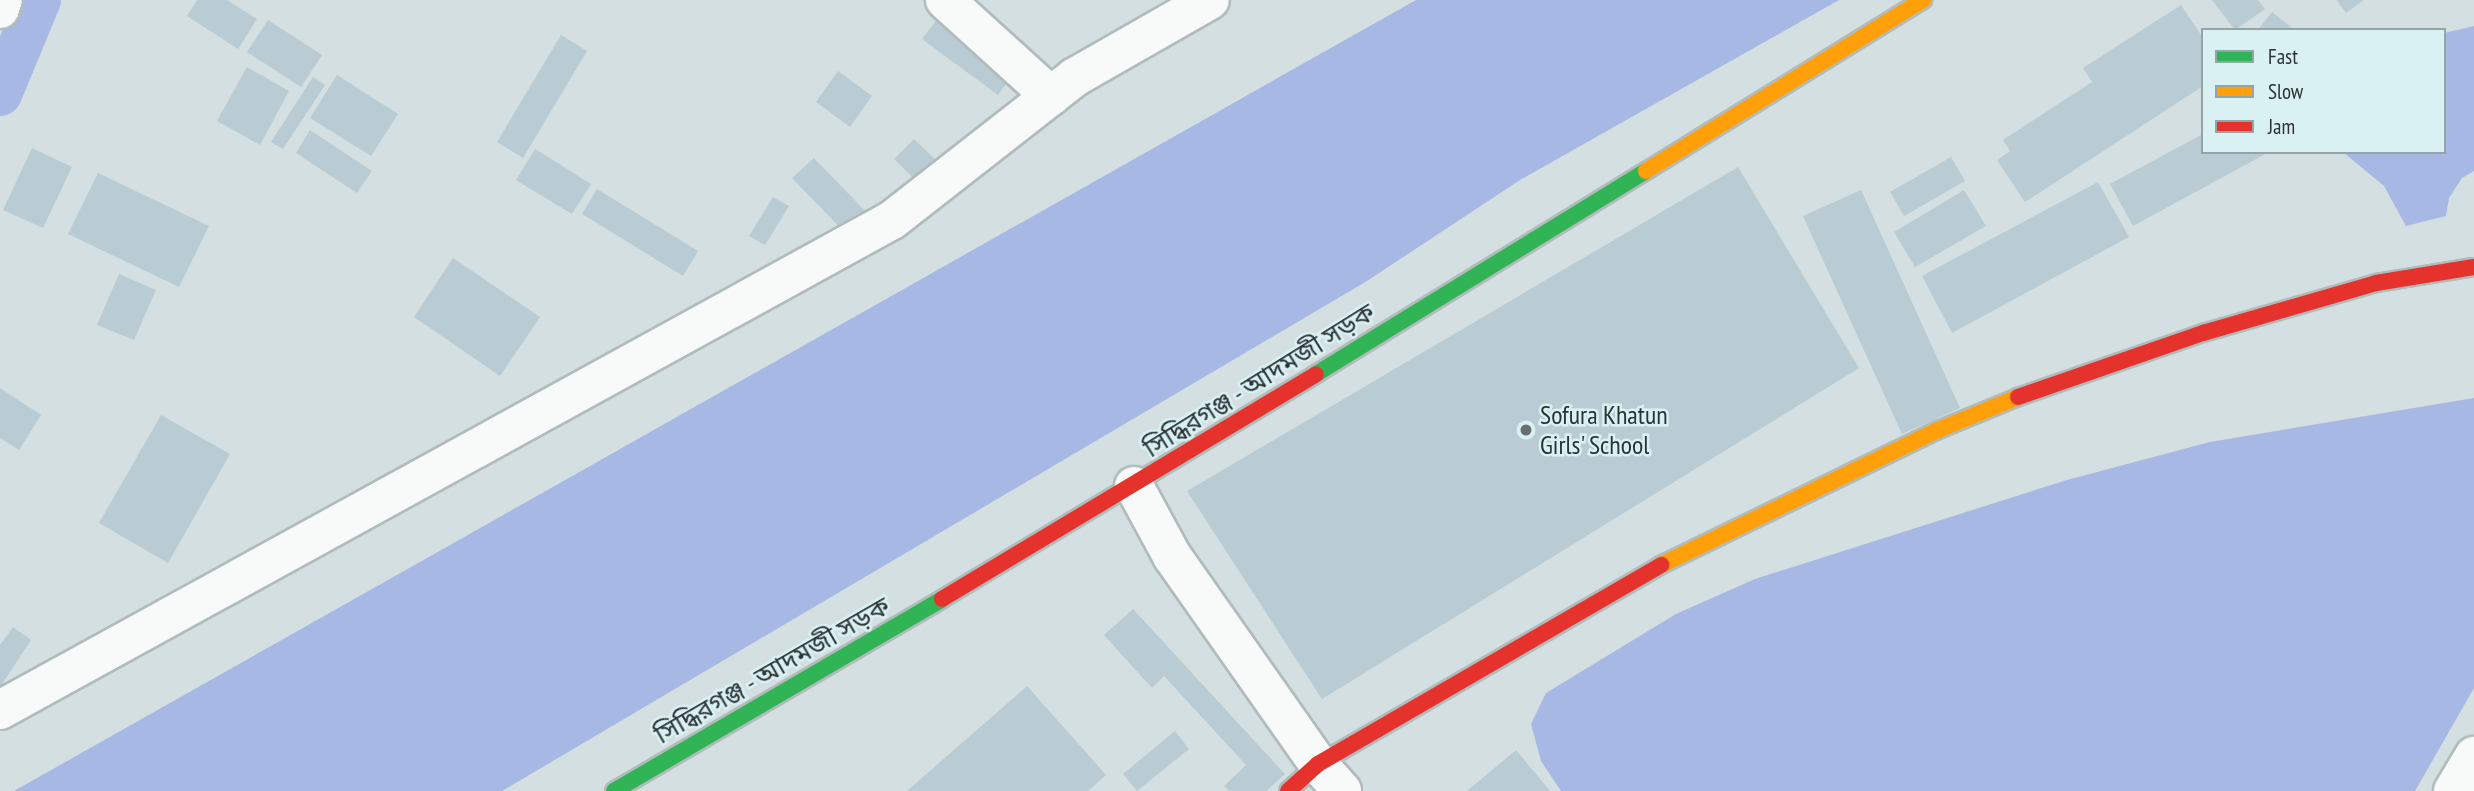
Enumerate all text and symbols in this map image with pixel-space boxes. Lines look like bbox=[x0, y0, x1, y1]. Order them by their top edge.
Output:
legend bbox=[2201, 28, 2446, 154]
text: Fast bbox=[2268, 43, 2298, 70]
text: Slow bbox=[2268, 78, 2303, 105]
text: Jam bbox=[2268, 113, 2295, 140]
street label: সিদ্ধিরগঞ্জ - আদমজী সড়ক bbox=[1137, 296, 1381, 464]
place label: Sofura Khatun Girls' School bbox=[1540, 399, 1668, 460]
marker: Sofura Khatun Girls' School bbox=[1518, 422, 1534, 438]
street label: সিদ্ধিরগঞ্জ - আদমজী সড়ক bbox=[648, 589, 896, 751]

